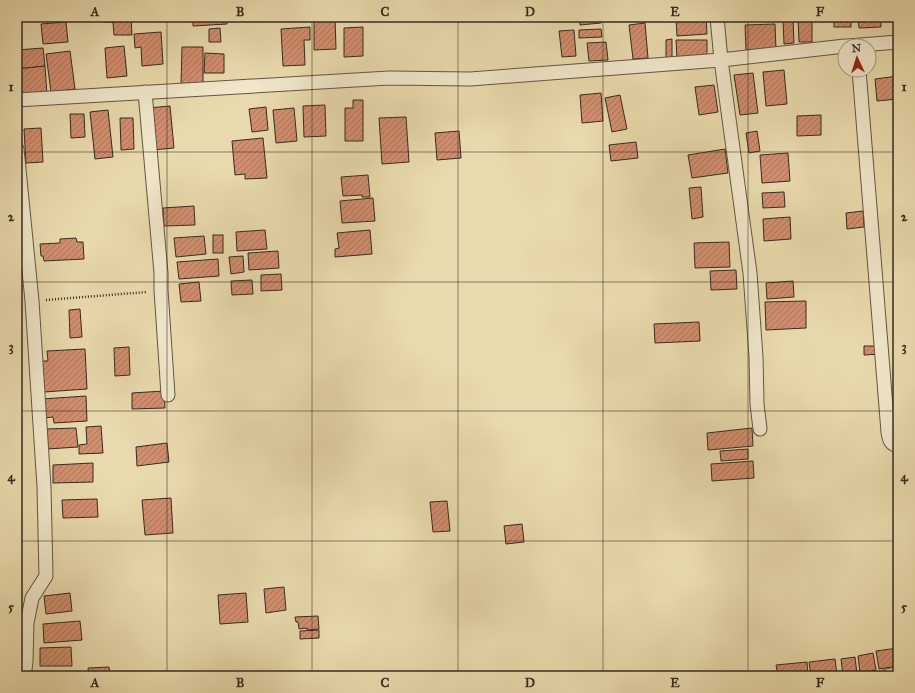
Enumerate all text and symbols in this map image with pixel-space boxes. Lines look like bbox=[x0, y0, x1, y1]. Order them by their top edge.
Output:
text: A bbox=[90, 4, 100, 20]
text: B bbox=[236, 4, 245, 20]
text: C bbox=[381, 4, 390, 20]
text: D bbox=[525, 4, 535, 20]
text: E bbox=[670, 4, 680, 20]
text: F bbox=[816, 4, 825, 20]
north arrow bbox=[837, 38, 877, 78]
text: N bbox=[851, 42, 862, 55]
text: 1 bbox=[8, 79, 14, 95]
text: 1 bbox=[901, 79, 907, 95]
text: 2 bbox=[8, 209, 15, 225]
text: 2 bbox=[901, 209, 908, 225]
text: 3 bbox=[8, 339, 14, 355]
text: 3 bbox=[901, 339, 907, 355]
text: 4 bbox=[7, 469, 15, 485]
text: 4 bbox=[900, 469, 908, 485]
text: 5 bbox=[8, 599, 15, 615]
text: 5 bbox=[901, 599, 908, 615]
text: A bbox=[90, 675, 100, 691]
text: B bbox=[236, 675, 245, 691]
text: C bbox=[381, 675, 390, 691]
text: D bbox=[525, 675, 535, 691]
text: E bbox=[670, 675, 680, 691]
text: F bbox=[816, 675, 825, 691]

